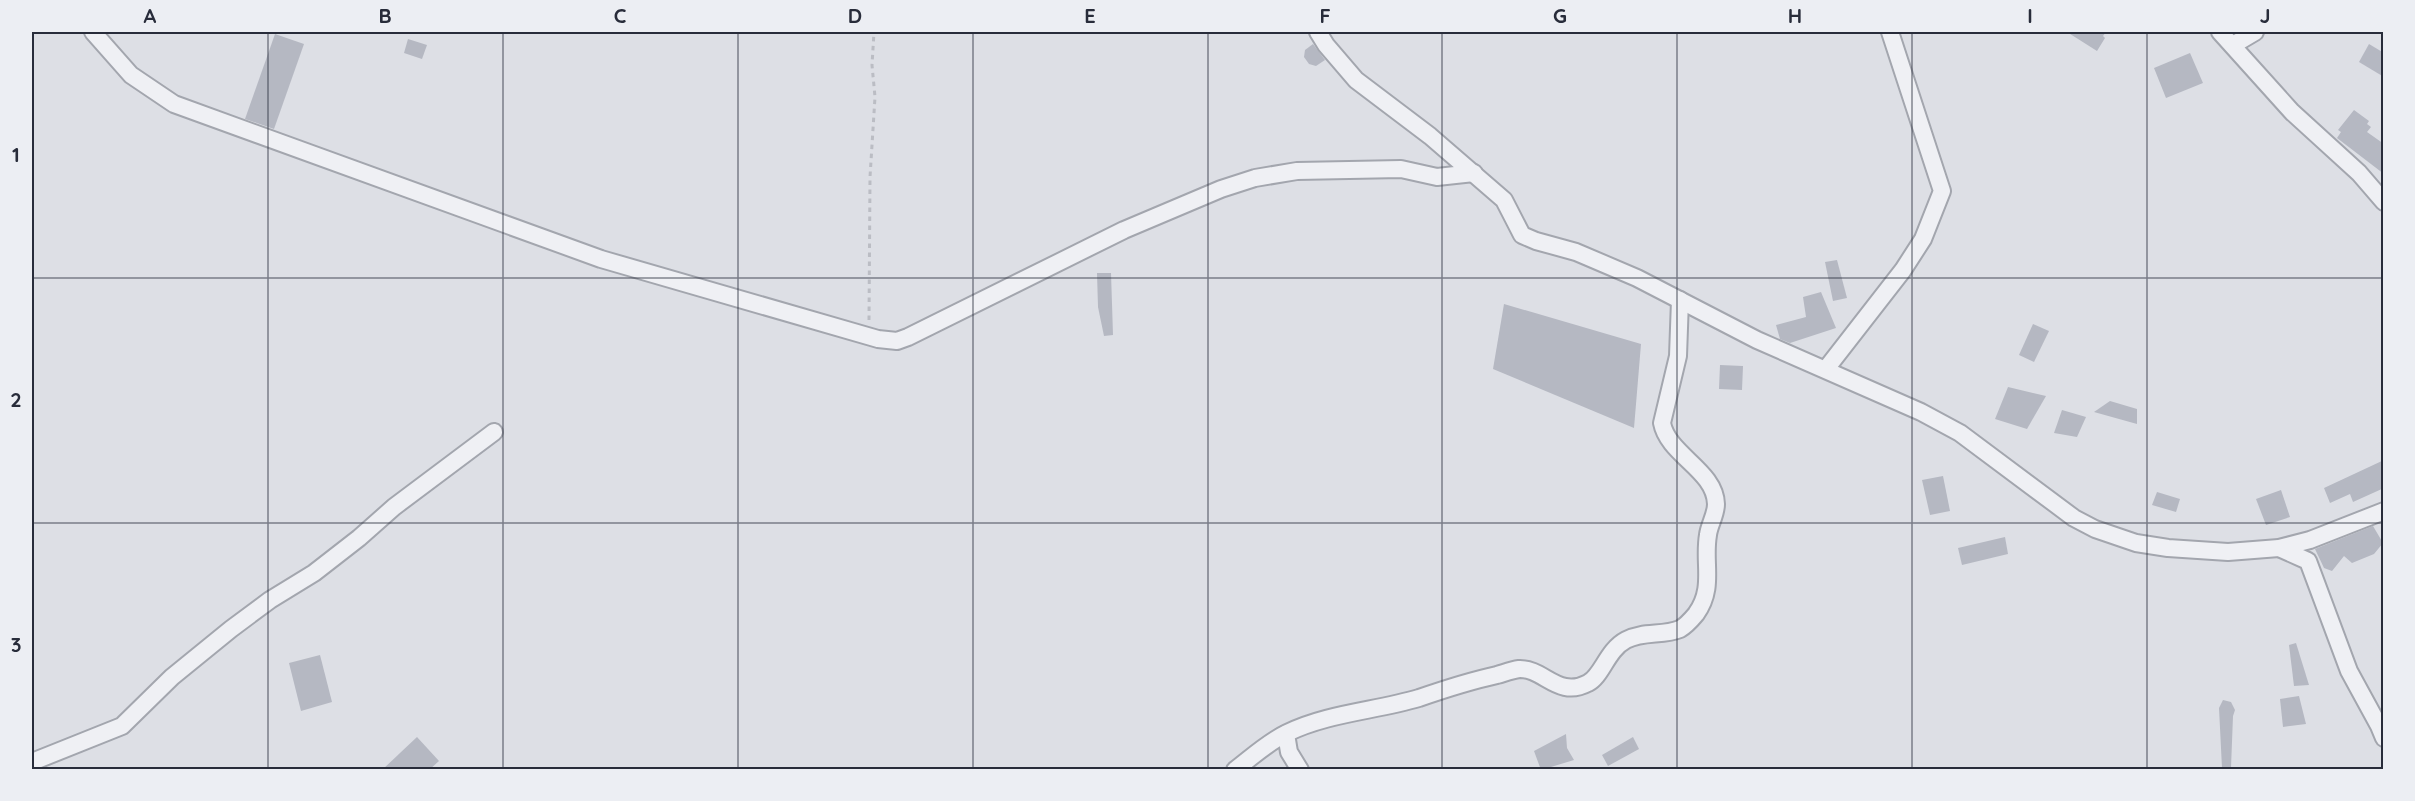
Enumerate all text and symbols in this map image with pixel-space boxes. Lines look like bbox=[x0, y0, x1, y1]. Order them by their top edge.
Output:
text: A bbox=[144, 3, 157, 28]
text: B bbox=[378, 3, 392, 28]
text: C bbox=[614, 3, 627, 28]
text: D bbox=[848, 3, 862, 28]
text: E bbox=[1084, 3, 1096, 28]
text: F bbox=[1319, 3, 1331, 28]
text: G bbox=[1553, 3, 1567, 28]
text: H bbox=[1788, 3, 1802, 28]
text: I bbox=[2027, 3, 2033, 28]
text: J bbox=[2259, 3, 2271, 28]
text: 1 bbox=[12, 142, 20, 167]
text: 2 bbox=[10, 387, 22, 412]
text: 3 bbox=[11, 632, 21, 657]

